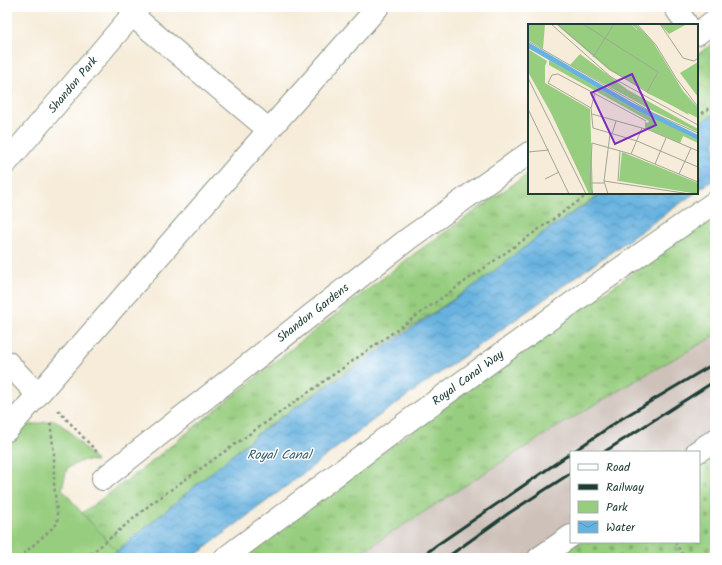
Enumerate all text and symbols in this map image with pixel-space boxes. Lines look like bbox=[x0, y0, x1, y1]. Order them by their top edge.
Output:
inset map bbox=[528, 24, 698, 194]
street label: Shandon Park bbox=[43, 52, 103, 118]
street label: Shandon Gardens bbox=[273, 279, 353, 347]
street label: Royal Canal Way bbox=[428, 345, 508, 411]
water label: Royal Canal bbox=[247, 445, 314, 466]
legend bbox=[570, 451, 700, 543]
text: Road bbox=[606, 458, 631, 477]
text: Railway bbox=[606, 478, 644, 497]
text: Park bbox=[606, 498, 628, 517]
text: Water bbox=[606, 518, 636, 537]

